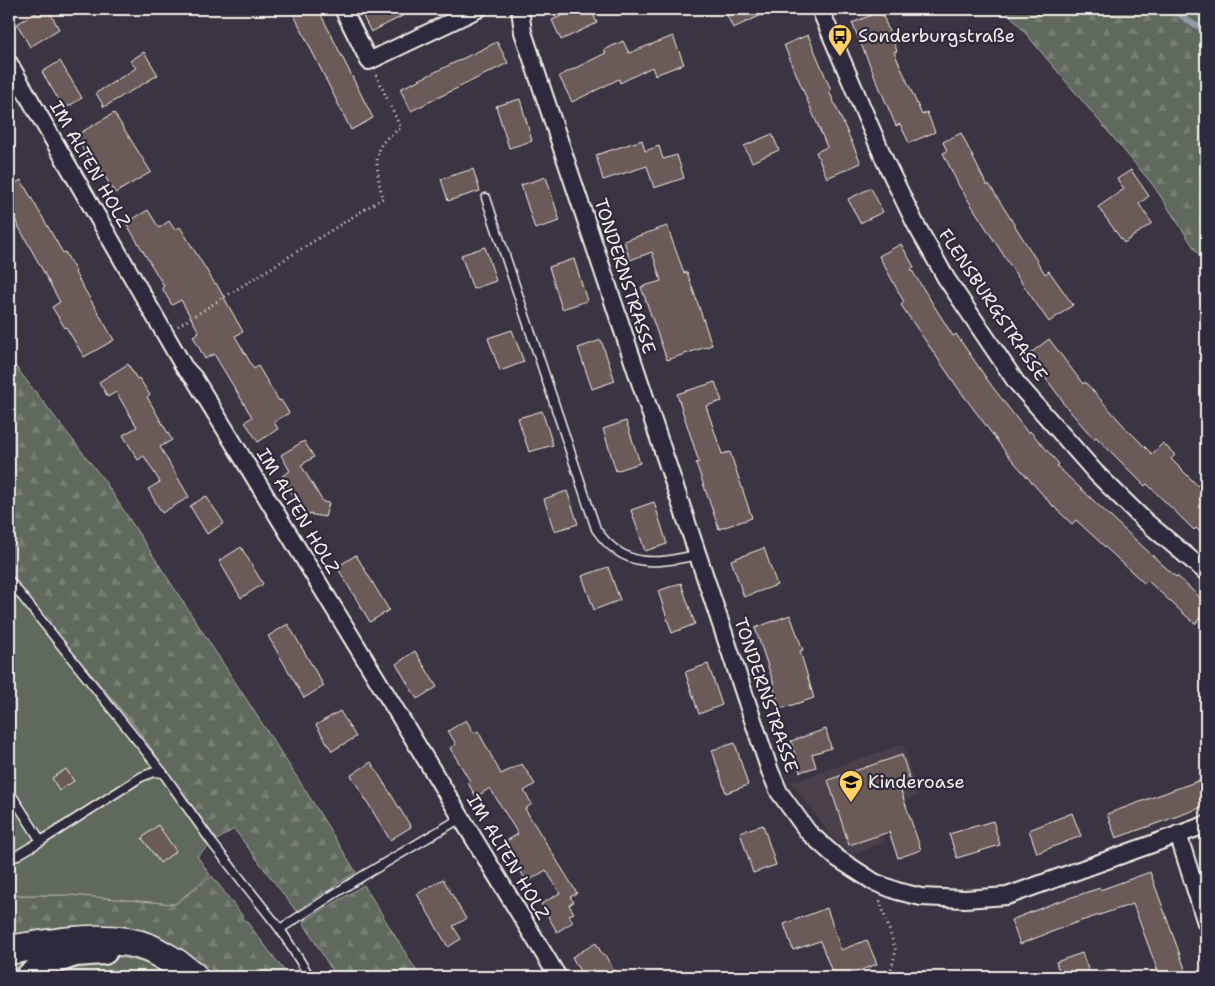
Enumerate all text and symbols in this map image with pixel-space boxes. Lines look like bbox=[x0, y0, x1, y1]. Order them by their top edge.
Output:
bus stop icon: Sonderburgstraße bbox=[827, 23, 853, 57]
place label: Sonderburgstraße bbox=[858, 24, 1015, 48]
street label: IM ALTEN HOLZ bbox=[44, 96, 136, 232]
street label: TONDERNSTRASSE bbox=[589, 195, 661, 357]
street label: FLENSBURGSTRASSE bbox=[933, 224, 1053, 386]
street label: IM ALTEN HOLZ bbox=[251, 444, 345, 578]
street label: TONDERNSTRASSE bbox=[728, 614, 804, 776]
school or university icon: Kinderoase bbox=[838, 769, 864, 803]
place label: Kinderoase bbox=[868, 770, 965, 794]
street label: IM ALTEN HOLZ bbox=[461, 790, 555, 924]

